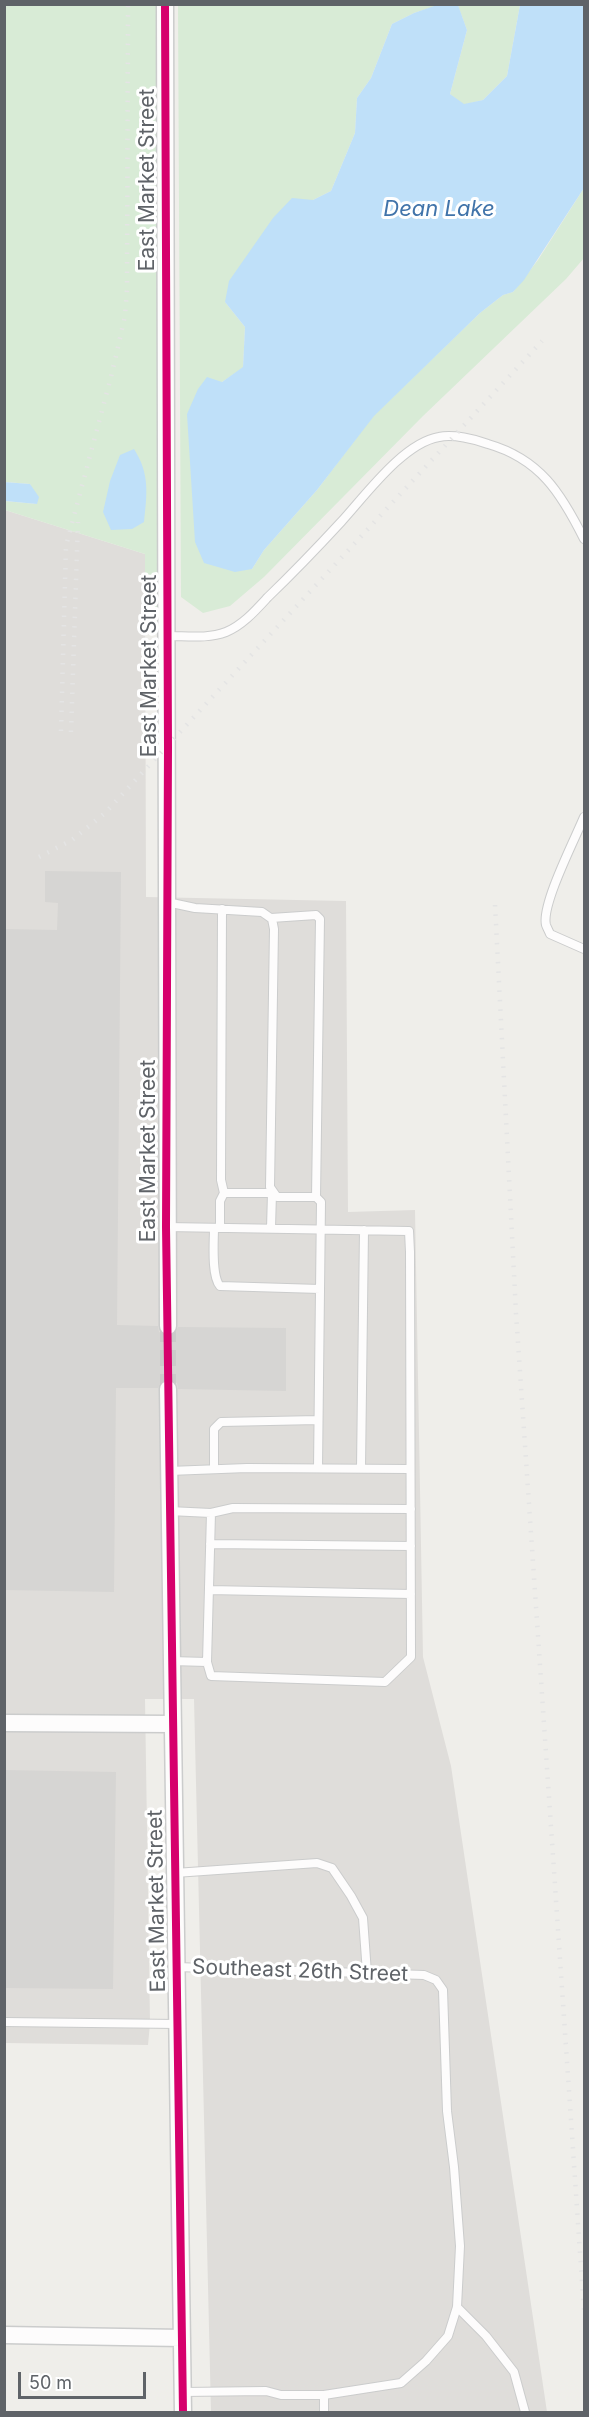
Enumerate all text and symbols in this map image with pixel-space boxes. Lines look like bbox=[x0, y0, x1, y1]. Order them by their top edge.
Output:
street label: East Market Street bbox=[135, 89, 161, 271]
water label: Dean Lake bbox=[383, 196, 495, 222]
street label: East Market Street bbox=[137, 575, 163, 757]
street label: East Market Street bbox=[136, 1060, 162, 1242]
street label: East Market Street bbox=[143, 1809, 171, 1993]
street label: Southeast 26th Street bbox=[192, 1955, 408, 1987]
scale bar bbox=[21, 2360, 148, 2398]
text: 50 m bbox=[29, 2372, 72, 2393]

